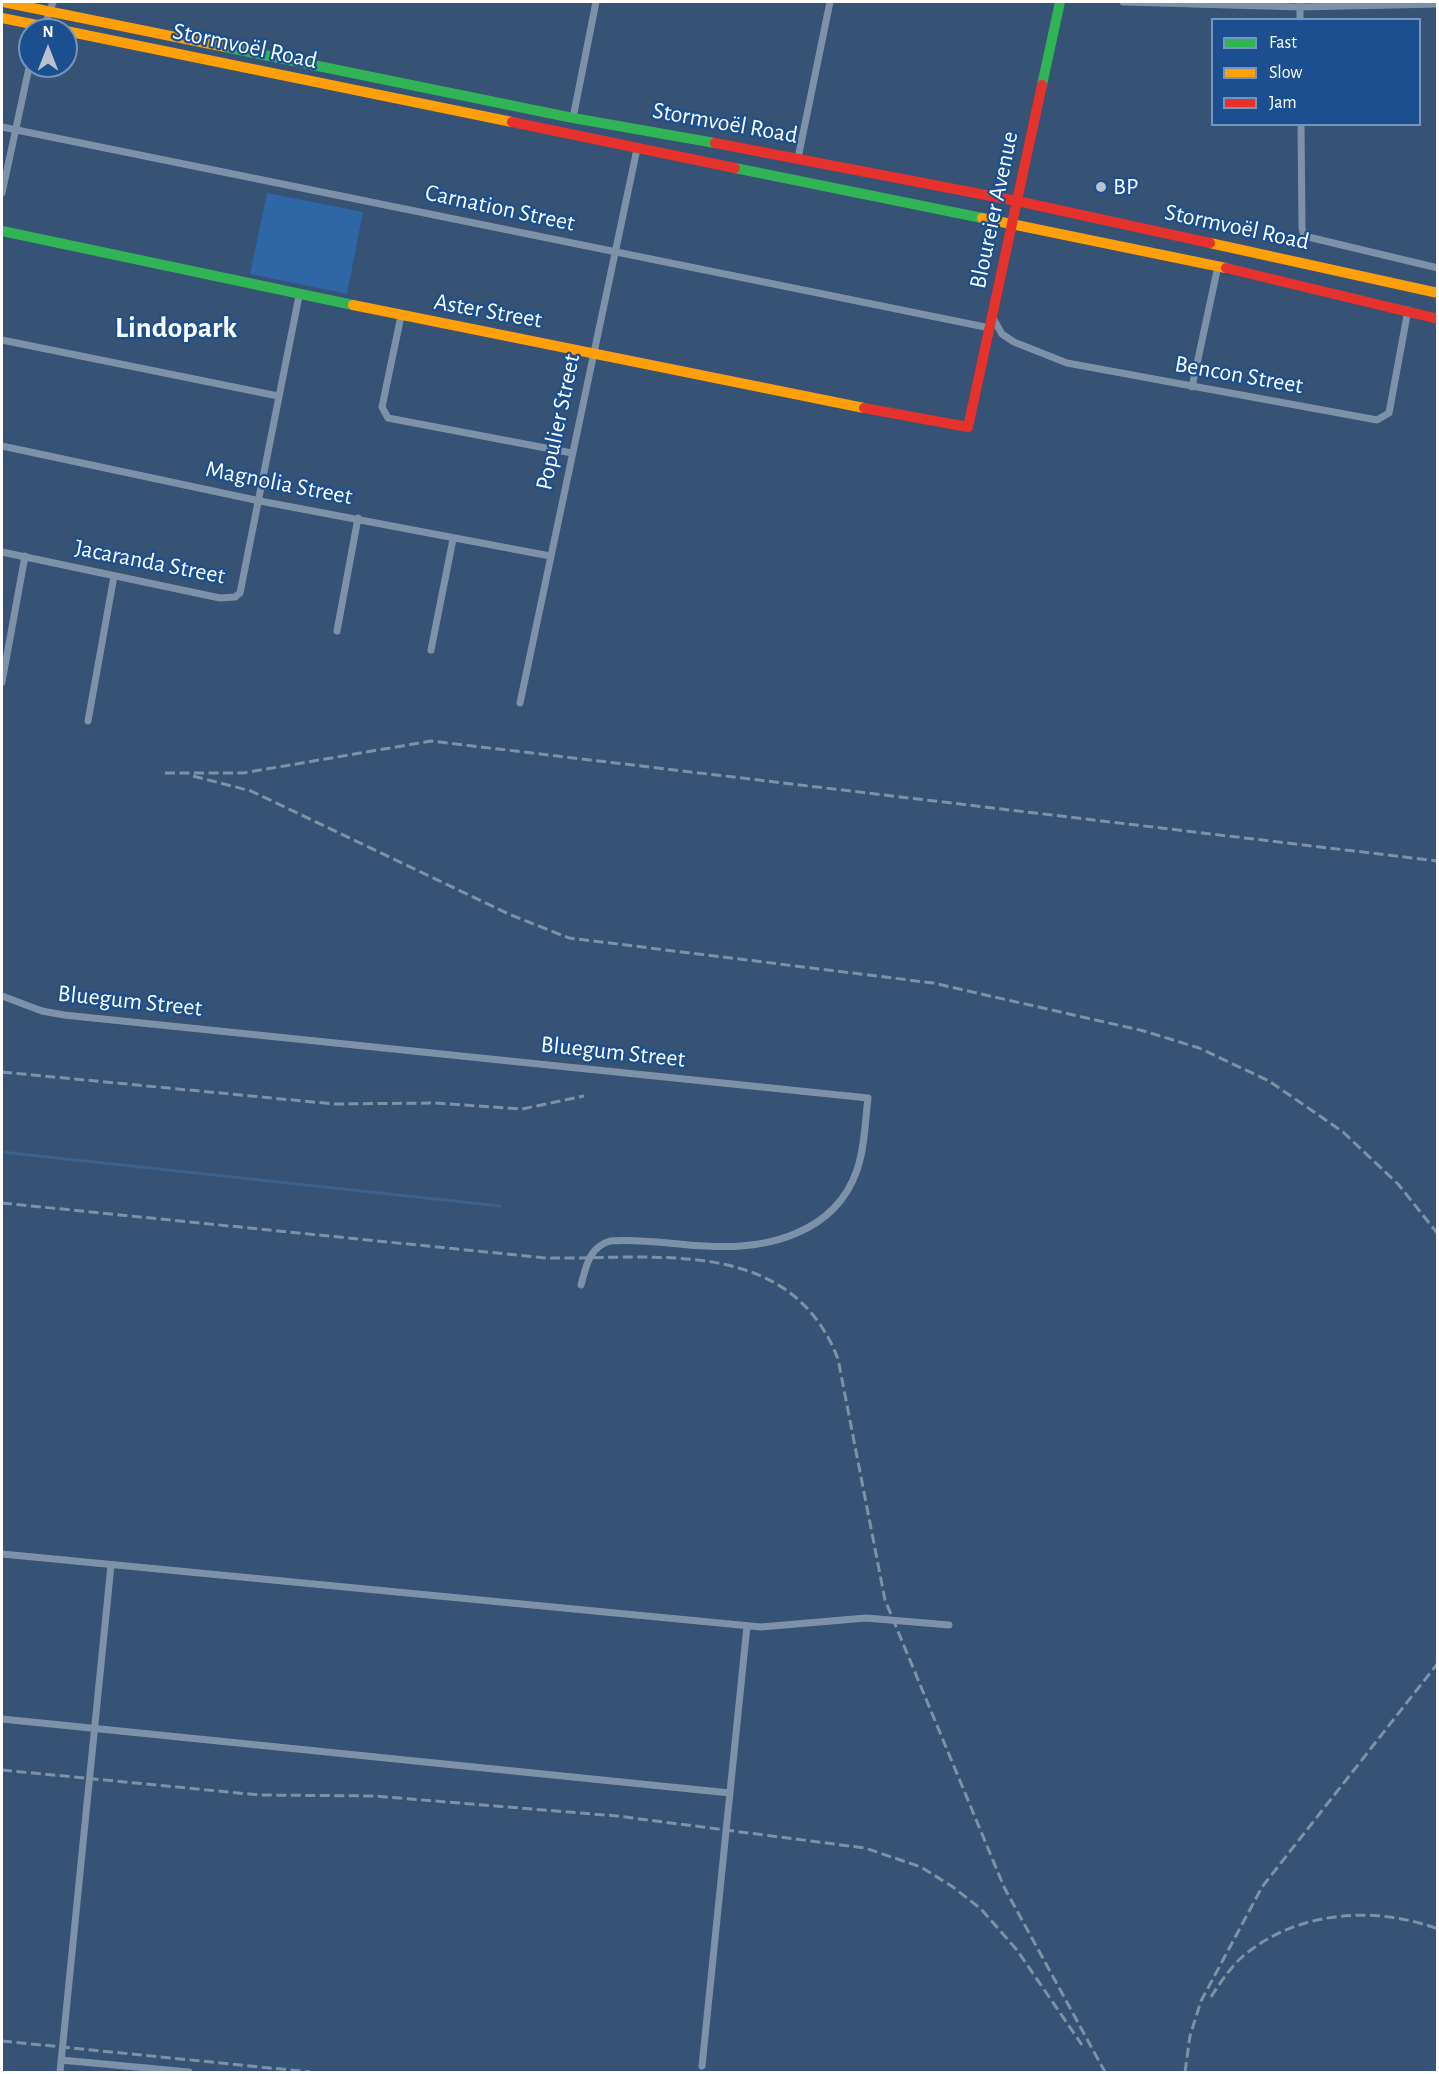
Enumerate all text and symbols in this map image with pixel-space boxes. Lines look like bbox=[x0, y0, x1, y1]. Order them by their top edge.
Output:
street label: Stormvoël Road bbox=[170, 17, 320, 75]
north arrow bbox=[18, 18, 78, 78]
legend bbox=[1211, 18, 1421, 126]
text: N bbox=[42, 24, 54, 40]
text: Fast bbox=[1269, 34, 1297, 52]
text: Slow bbox=[1269, 64, 1302, 82]
text: Jam bbox=[1269, 94, 1297, 112]
street label: Stormvoël Road bbox=[650, 96, 800, 150]
street label: Bloureier Avenue bbox=[963, 129, 1025, 291]
place label: BP bbox=[1113, 173, 1138, 201]
street label: Carnation Street bbox=[422, 178, 578, 238]
marker: BP bbox=[1094, 180, 1108, 194]
street label: Stormvoël Road bbox=[1162, 198, 1312, 256]
street label: Aster Street bbox=[432, 287, 544, 335]
district label: Lindopark bbox=[115, 310, 237, 346]
street label: Bencon Street bbox=[1173, 350, 1305, 400]
street label: Populier Street bbox=[529, 351, 587, 493]
street label: Magnolia Street bbox=[203, 455, 355, 511]
street label: Jacaranda Street bbox=[72, 533, 228, 591]
street label: Bluegum Street bbox=[56, 979, 204, 1023]
street label: Bluegum Street bbox=[539, 1030, 687, 1074]

